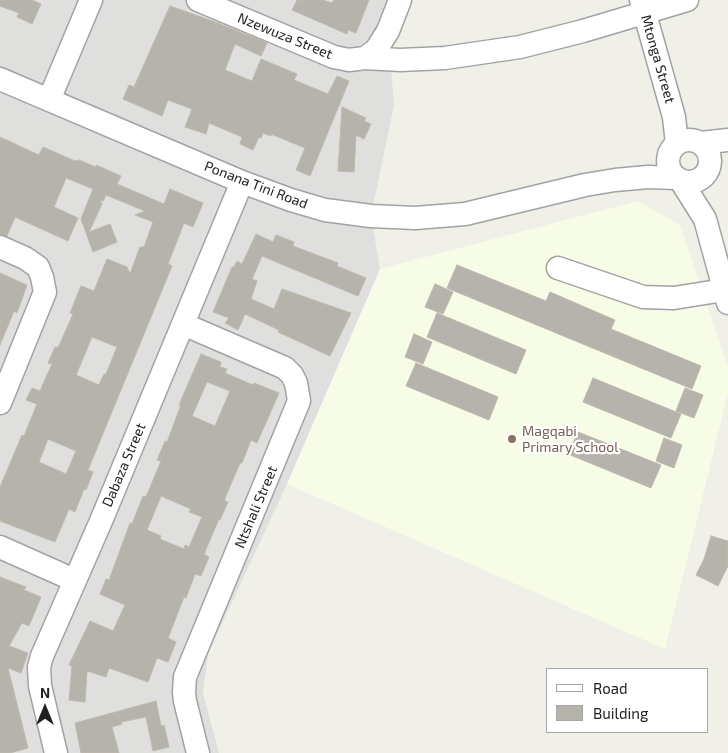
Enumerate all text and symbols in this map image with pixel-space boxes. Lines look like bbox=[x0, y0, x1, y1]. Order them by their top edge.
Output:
street label: Nzewuza Street bbox=[235, 9, 335, 63]
street label: Mtonga Street bbox=[637, 13, 679, 105]
street label: Ponana Tini Road bbox=[202, 158, 310, 212]
street label: Dabaza Street bbox=[99, 421, 149, 509]
place label: Magqabi Primary School bbox=[522, 423, 618, 456]
marker: Magqabi Primary School bbox=[506, 433, 518, 445]
street label: Ntshali Street bbox=[231, 463, 281, 551]
legend bbox=[546, 668, 708, 733]
text: Road bbox=[593, 679, 628, 697]
north arrow bbox=[20, 683, 70, 733]
text: N bbox=[40, 684, 50, 701]
text: Building bbox=[593, 704, 648, 722]

